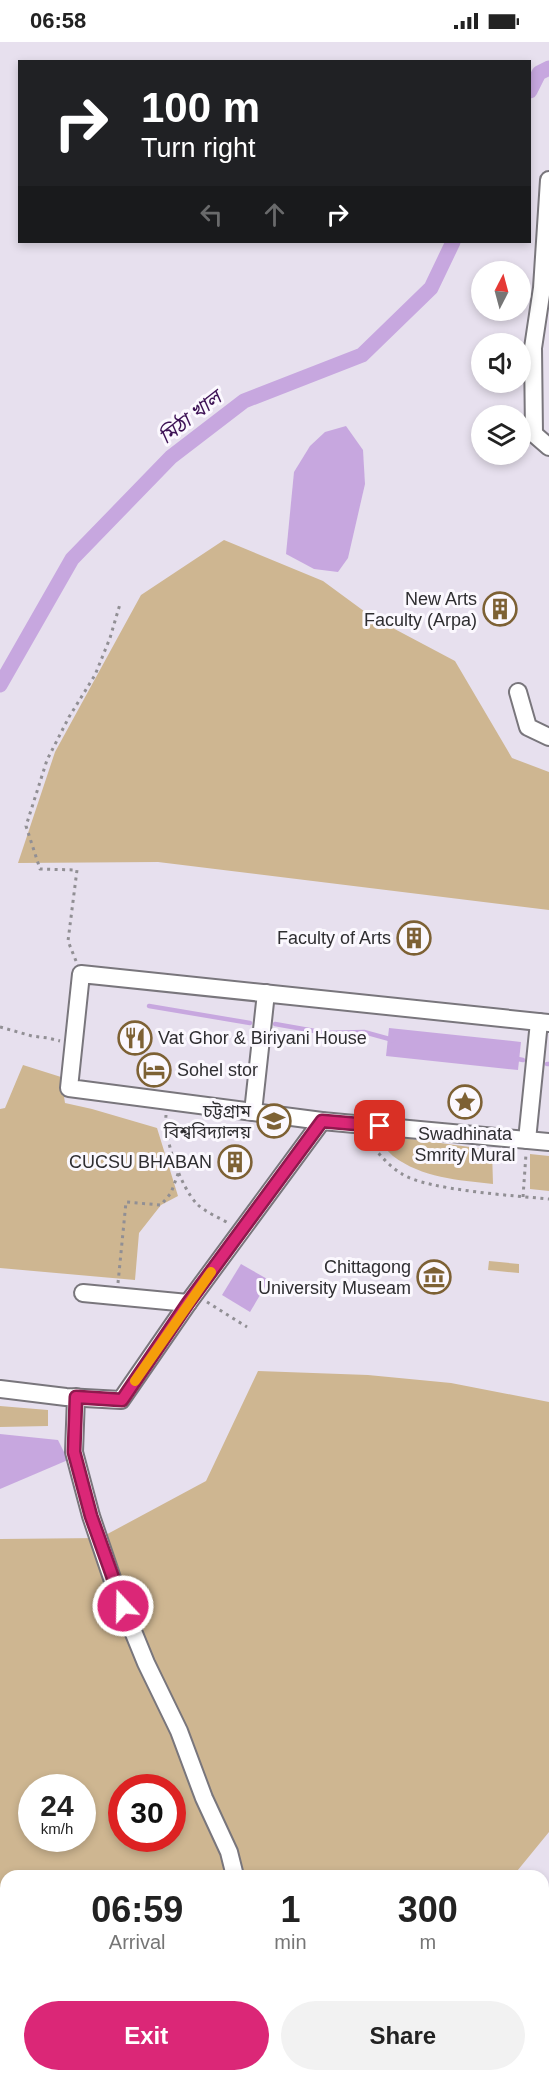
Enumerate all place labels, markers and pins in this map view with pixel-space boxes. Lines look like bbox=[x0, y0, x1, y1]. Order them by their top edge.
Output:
place label: New Arts Faculty (Arpa) bbox=[364, 589, 477, 630]
building icon: New Arts Faculty (Arpa) bbox=[482, 591, 518, 627]
building icon: Faculty of Arts bbox=[396, 920, 432, 956]
place label: Faculty of Arts bbox=[277, 928, 391, 948]
restaurant icon: Vat Ghor & Biriyani House bbox=[117, 1020, 153, 1056]
place label: Vat Ghor & Biriyani House bbox=[158, 1028, 367, 1048]
hotel icon: Sohel stor bbox=[136, 1052, 172, 1088]
place label: Sohel stor bbox=[177, 1060, 258, 1080]
place icon: Swadhinata Smrity Mural bbox=[447, 1084, 483, 1120]
pin bbox=[354, 1100, 405, 1151]
place label: চট্টগ্রাম বিশ্ববিদ্যালয় bbox=[163, 1101, 252, 1142]
school or university icon: চট্টগ্রাম বিশ্ববিদ্যালয় bbox=[256, 1103, 292, 1139]
place label: Swadhinata Smrity Mural bbox=[414, 1124, 516, 1165]
building icon: CUCSU BHABAN bbox=[217, 1144, 253, 1180]
place label: CUCSU BHABAN bbox=[69, 1152, 212, 1172]
place label: Chittagong University Museam bbox=[258, 1257, 411, 1298]
museum icon: Chittagong University Museam bbox=[416, 1259, 452, 1295]

